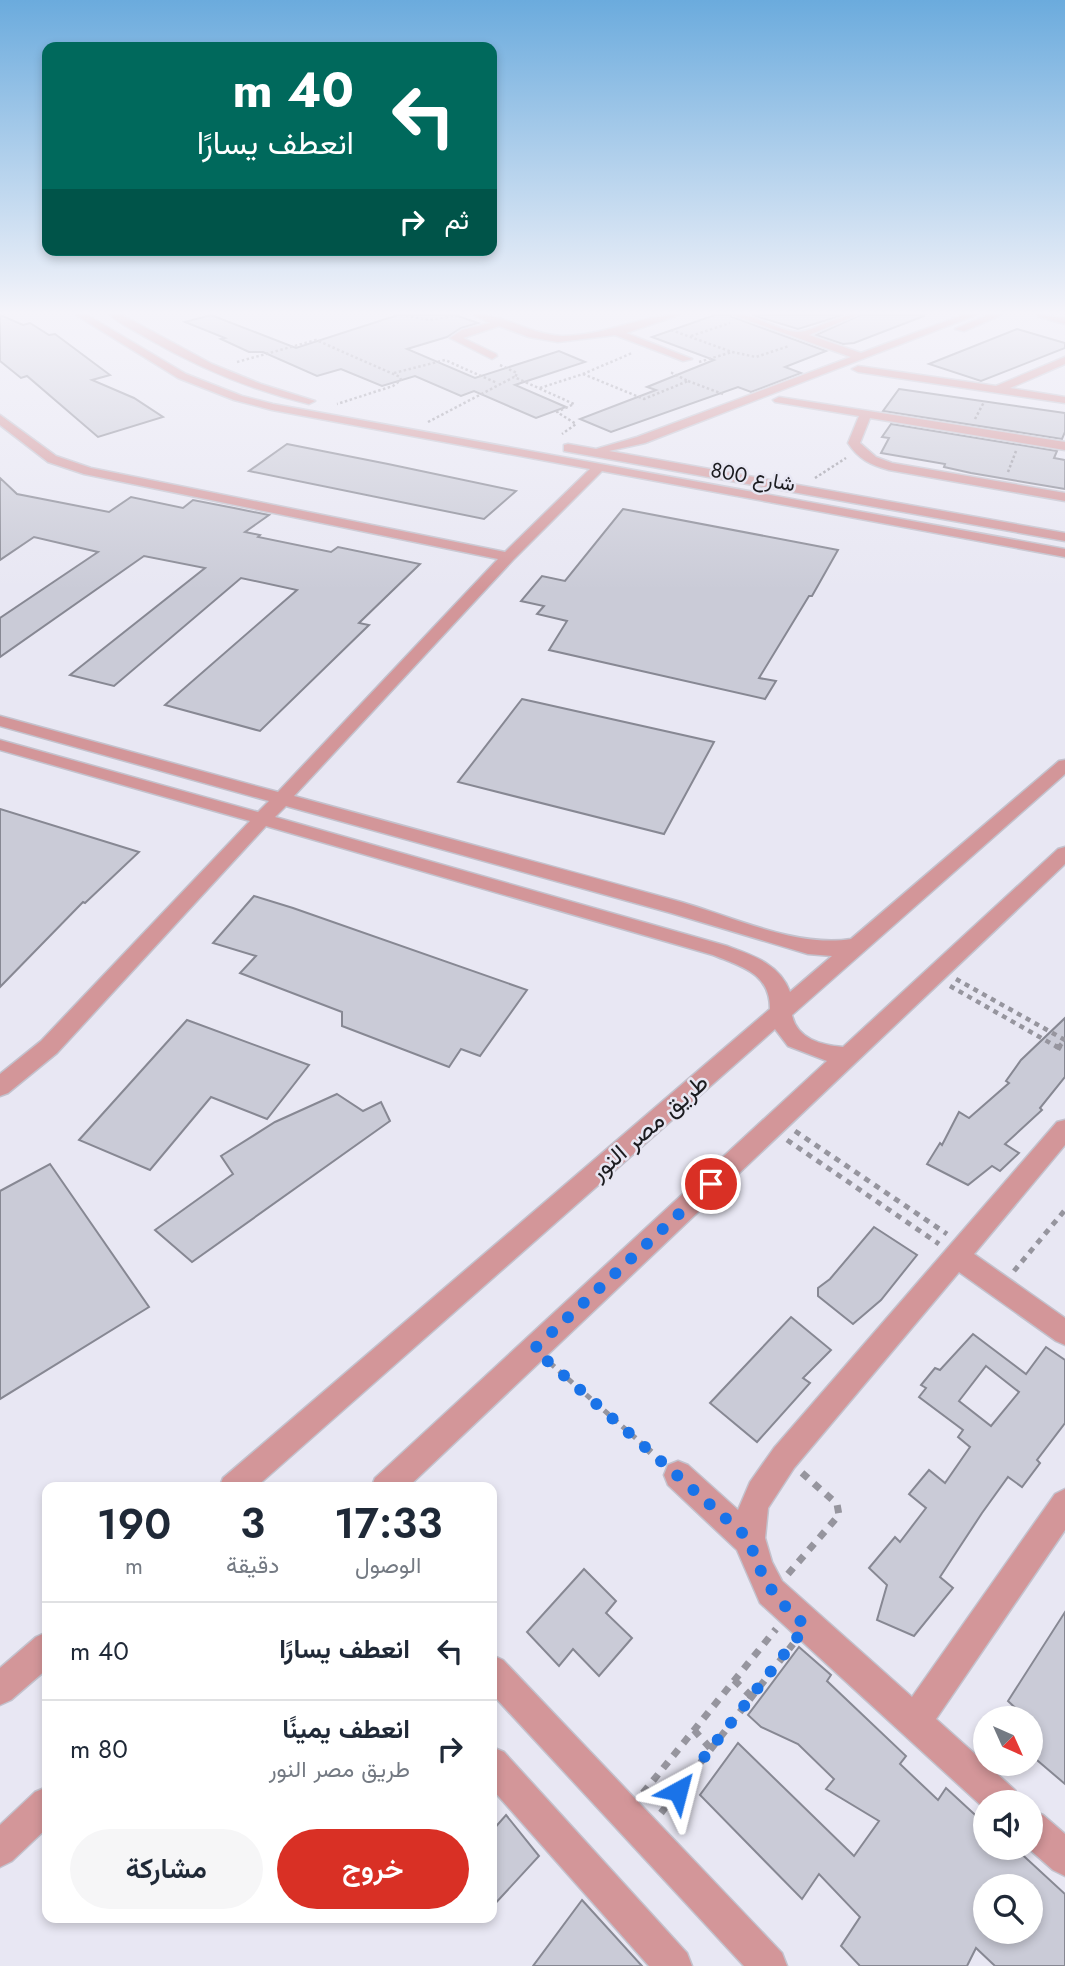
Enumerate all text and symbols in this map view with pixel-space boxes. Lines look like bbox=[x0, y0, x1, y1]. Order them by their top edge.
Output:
text: 40 m bbox=[232, 55, 354, 125]
icon: left bbox=[378, 70, 469, 161]
text: انعطف يسارًا bbox=[197, 120, 354, 166]
text: ثم bbox=[445, 201, 469, 239]
icon: right bbox=[393, 203, 431, 241]
street label: شارع 800 bbox=[708, 455, 798, 499]
street label: طريق مصر النور bbox=[581, 1065, 716, 1189]
pin bbox=[681, 1154, 741, 1214]
icon: arrive bbox=[692, 1165, 730, 1203]
text: 3 bbox=[240, 1493, 265, 1554]
text: 17:33 bbox=[334, 1493, 442, 1554]
text: 190 bbox=[97, 1494, 171, 1555]
text: دقيقة bbox=[226, 1548, 279, 1582]
text: الوصول bbox=[355, 1548, 421, 1582]
text: m bbox=[125, 1549, 143, 1583]
text: انعطف يسارًا bbox=[279, 1630, 410, 1668]
text: 40 m bbox=[70, 1632, 129, 1670]
icon: left bbox=[431, 1632, 469, 1670]
north arrow bbox=[973, 1706, 1043, 1776]
map controls bbox=[973, 1706, 1043, 1944]
text: انعطف يمينًا bbox=[282, 1710, 410, 1748]
text: 80 m bbox=[70, 1730, 128, 1768]
icon: right bbox=[431, 1730, 469, 1768]
text: طريق مصر النور bbox=[269, 1752, 410, 1786]
position arrow bbox=[641, 1754, 715, 1828]
button: sound bbox=[973, 1790, 1043, 1860]
button: مشاركة bbox=[70, 1829, 263, 1909]
button: خروج bbox=[277, 1829, 469, 1909]
button: search bbox=[973, 1874, 1043, 1944]

